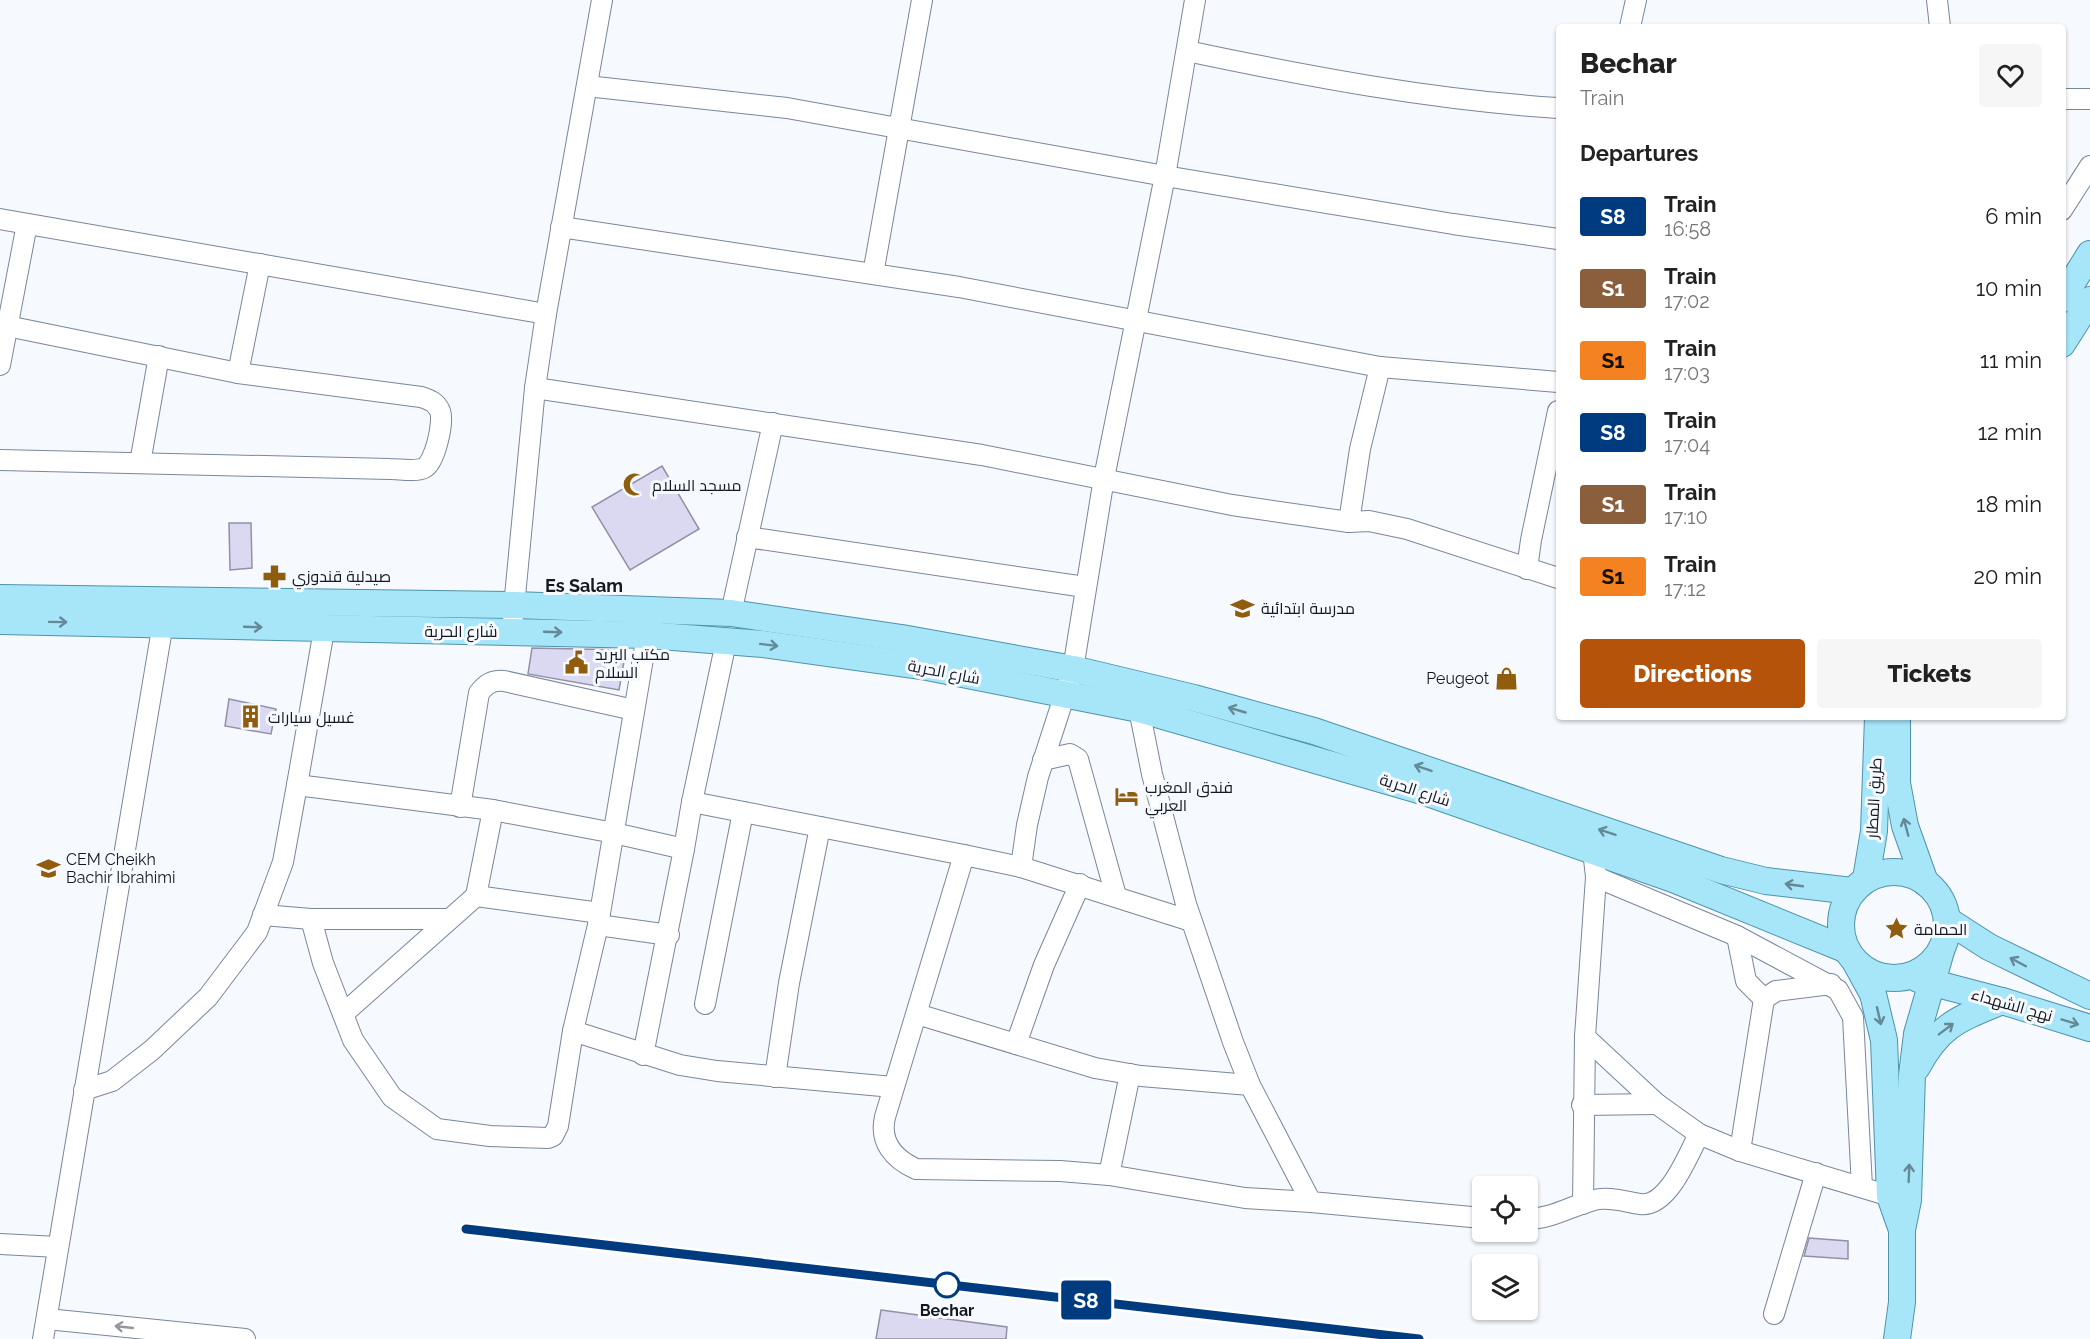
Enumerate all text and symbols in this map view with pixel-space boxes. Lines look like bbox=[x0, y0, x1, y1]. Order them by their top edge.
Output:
button: heart bbox=[1979, 44, 2042, 107]
text: Bechar bbox=[1580, 47, 1677, 80]
text: Train bbox=[1580, 86, 1624, 110]
text: Departures bbox=[1580, 140, 1698, 166]
text: Train bbox=[1664, 191, 1717, 217]
text: 6 min bbox=[1985, 203, 2042, 229]
text: S8 bbox=[1600, 204, 1626, 229]
text: 16:58 bbox=[1664, 217, 1711, 241]
text: Train bbox=[1664, 263, 1717, 289]
text: 10 min bbox=[1976, 275, 2042, 301]
text: S1 bbox=[1601, 276, 1625, 301]
text: 17:02 bbox=[1664, 289, 1710, 313]
text: Train bbox=[1664, 335, 1717, 361]
text: 11 min bbox=[1980, 347, 2042, 373]
text: S1 bbox=[1601, 348, 1625, 373]
text: 17:03 bbox=[1664, 361, 1710, 385]
text: Train bbox=[1664, 407, 1717, 433]
text: 12 min bbox=[1978, 419, 2042, 445]
text: S8 bbox=[1600, 420, 1626, 445]
text: 17:04 bbox=[1664, 433, 1710, 457]
mosque icon: مسجد السلام bbox=[621, 472, 647, 498]
place label: مسجد السلام bbox=[652, 476, 742, 497]
text: Train bbox=[1664, 479, 1717, 505]
text: 18 min bbox=[1976, 491, 2042, 517]
text: S1 bbox=[1601, 492, 1625, 517]
text: 17:10 bbox=[1664, 505, 1708, 529]
text: Train bbox=[1664, 551, 1717, 577]
pharmacy icon: صيدلية قندوزي bbox=[261, 563, 287, 589]
text: 20 min bbox=[1974, 563, 2042, 589]
text: S1 bbox=[1601, 564, 1625, 589]
place label: صيدلية قندوزي bbox=[292, 567, 391, 590]
district label: Es Salam bbox=[545, 575, 623, 596]
text: 17:12 bbox=[1664, 577, 1706, 601]
school or university icon: مدرسة ابتدائية bbox=[1230, 595, 1256, 621]
place label: مدرسة ابتدائية bbox=[1261, 599, 1355, 618]
one-way arrow bbox=[48, 616, 68, 628]
one-way arrow bbox=[243, 622, 263, 633]
street label: شارع الحرية bbox=[424, 622, 498, 643]
one-way arrow bbox=[543, 627, 563, 638]
one-way arrow bbox=[758, 639, 778, 650]
button: Directions bbox=[1580, 639, 1805, 708]
button: Tickets bbox=[1817, 639, 2042, 708]
place label: مكتب البريد السلام bbox=[595, 645, 670, 684]
public building icon: مكتب البريد السلام bbox=[564, 650, 590, 676]
street label: شارع الحرية bbox=[906, 656, 982, 690]
shop icon: Peugeot bbox=[1494, 665, 1520, 691]
place label: Peugeot bbox=[1426, 669, 1490, 688]
one-way arrow bbox=[1228, 703, 1247, 715]
building icon: غسيل سيارات bbox=[237, 704, 263, 730]
place label: غسيل سيارات bbox=[268, 708, 355, 728]
street label: طريق المطار bbox=[1862, 757, 1887, 840]
one-way arrow bbox=[1414, 762, 1433, 773]
street label: شارع الحرية bbox=[1377, 770, 1453, 812]
place label: فندق المغرب العربي bbox=[1145, 778, 1233, 819]
hotel icon: فندق المغرب العربي bbox=[1114, 783, 1140, 809]
one-way arrow bbox=[1899, 817, 1911, 836]
one-way arrow bbox=[1598, 826, 1617, 837]
place label: CEM Cheikh Bachir Ibrahimi bbox=[66, 850, 175, 887]
school or university icon: CEM Cheikh Bachir Ibrahimi bbox=[35, 855, 61, 881]
one-way arrow bbox=[1785, 879, 1805, 890]
place icon: الحمامة bbox=[1883, 916, 1909, 942]
place label: الحمامة bbox=[1914, 920, 1967, 939]
one-way arrow bbox=[2010, 956, 2027, 968]
street label: نهج الشهداء bbox=[1969, 984, 2055, 1028]
one-way arrow bbox=[1874, 1006, 1885, 1026]
one-way arrow bbox=[2060, 1017, 2079, 1028]
one-way arrow bbox=[1938, 1022, 1954, 1035]
one-way arrow bbox=[1904, 1163, 1915, 1183]
map controls bbox=[1472, 1176, 1538, 1320]
button: locate bbox=[1472, 1176, 1538, 1242]
button: layers bbox=[1472, 1254, 1538, 1320]
marker: Bechar bbox=[934, 1272, 960, 1298]
line badge: S8 bbox=[1059, 1280, 1113, 1320]
text: S8 bbox=[1073, 1288, 1099, 1313]
place label: Bechar bbox=[920, 1301, 974, 1320]
one-way arrow bbox=[115, 1321, 134, 1332]

